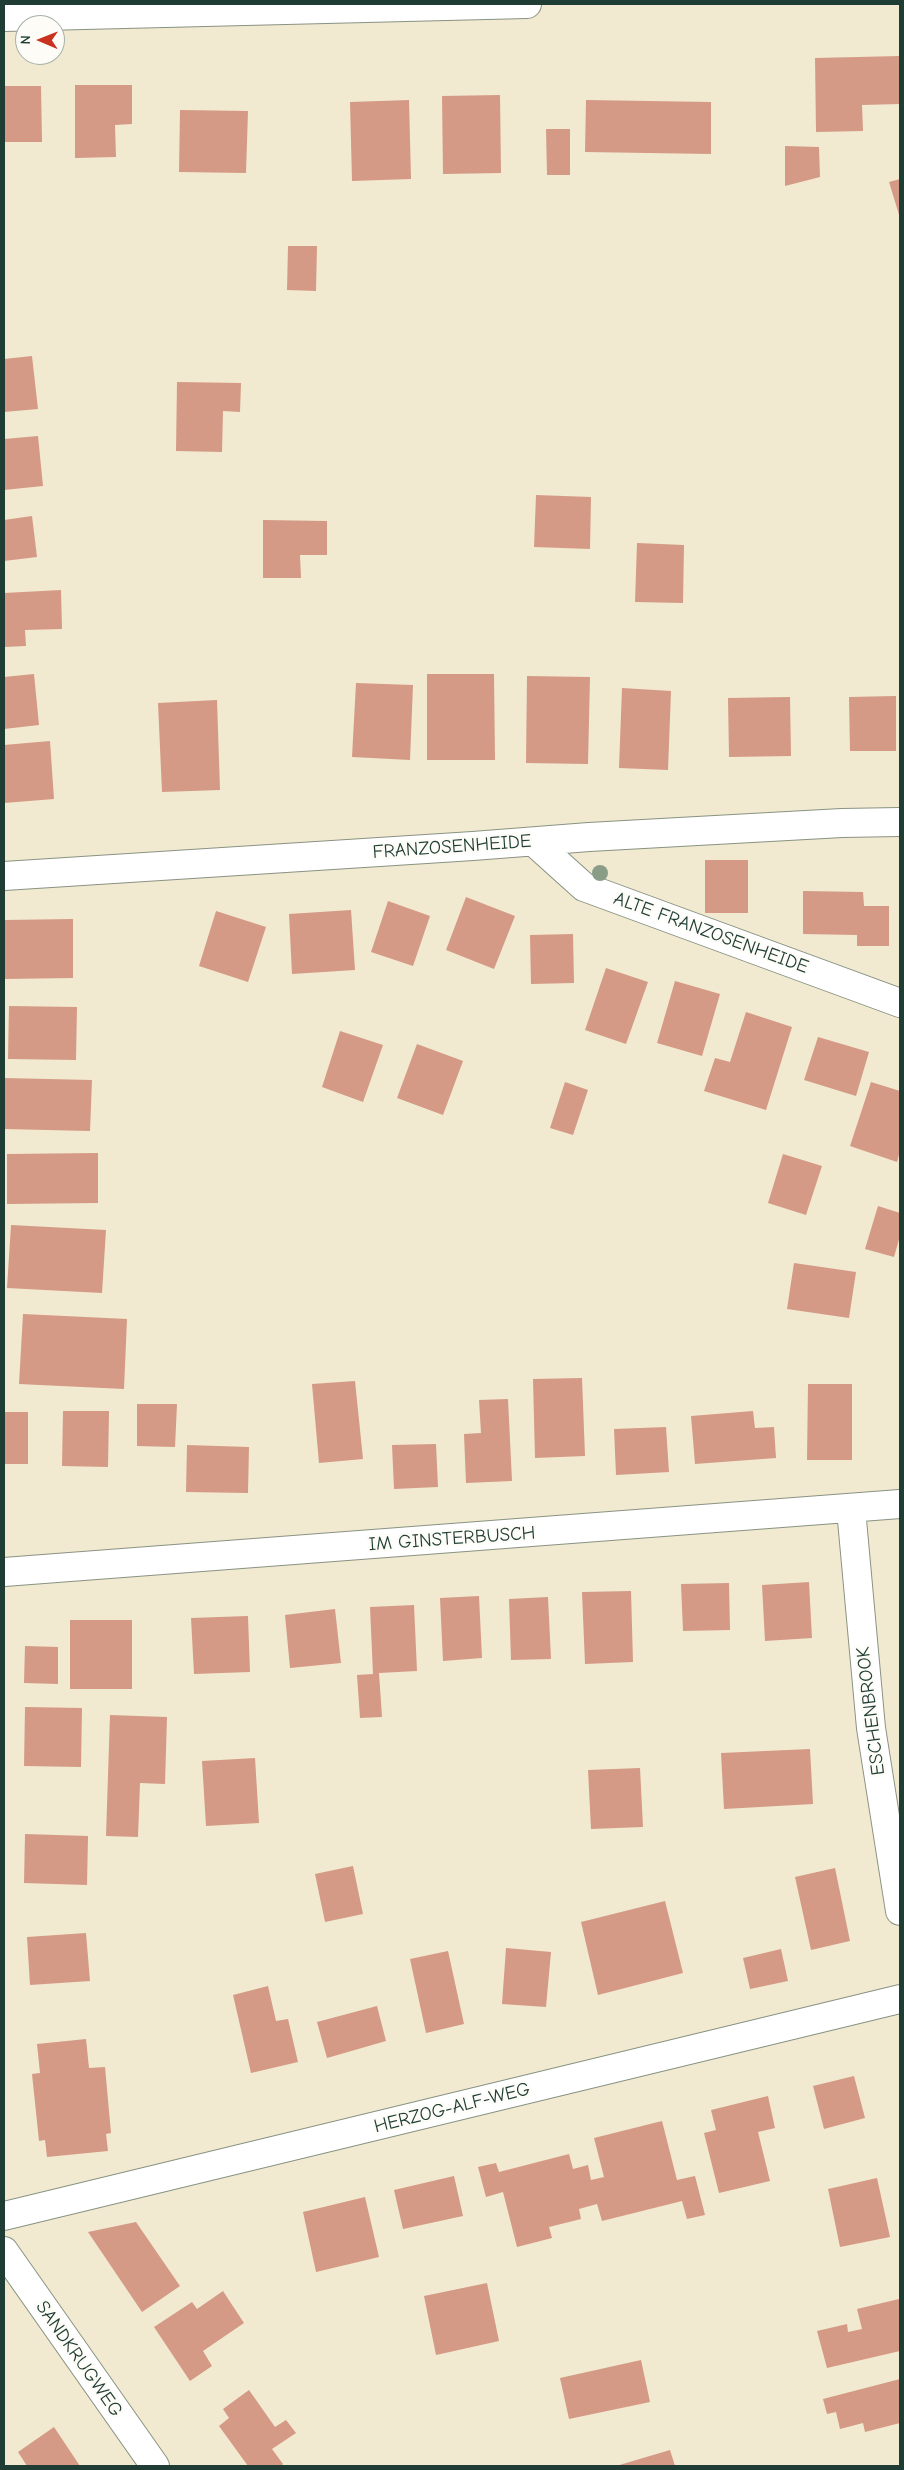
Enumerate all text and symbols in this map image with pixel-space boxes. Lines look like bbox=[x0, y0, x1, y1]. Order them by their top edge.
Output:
north arrow bbox=[15, 15, 65, 65]
text: N bbox=[17, 35, 34, 44]
street label: FRANZOSENHEIDE bbox=[372, 830, 532, 864]
street label: ALTE FRANZOSENHEIDE bbox=[611, 887, 811, 979]
street label: IM GINSTERBUSCH bbox=[368, 1522, 536, 1556]
street label: ESCHENBROOK bbox=[852, 1645, 890, 1777]
street label: HERZOG-ALF-WEG bbox=[372, 2078, 532, 2138]
street label: SANDKRUGWEG bbox=[31, 2297, 127, 2421]

